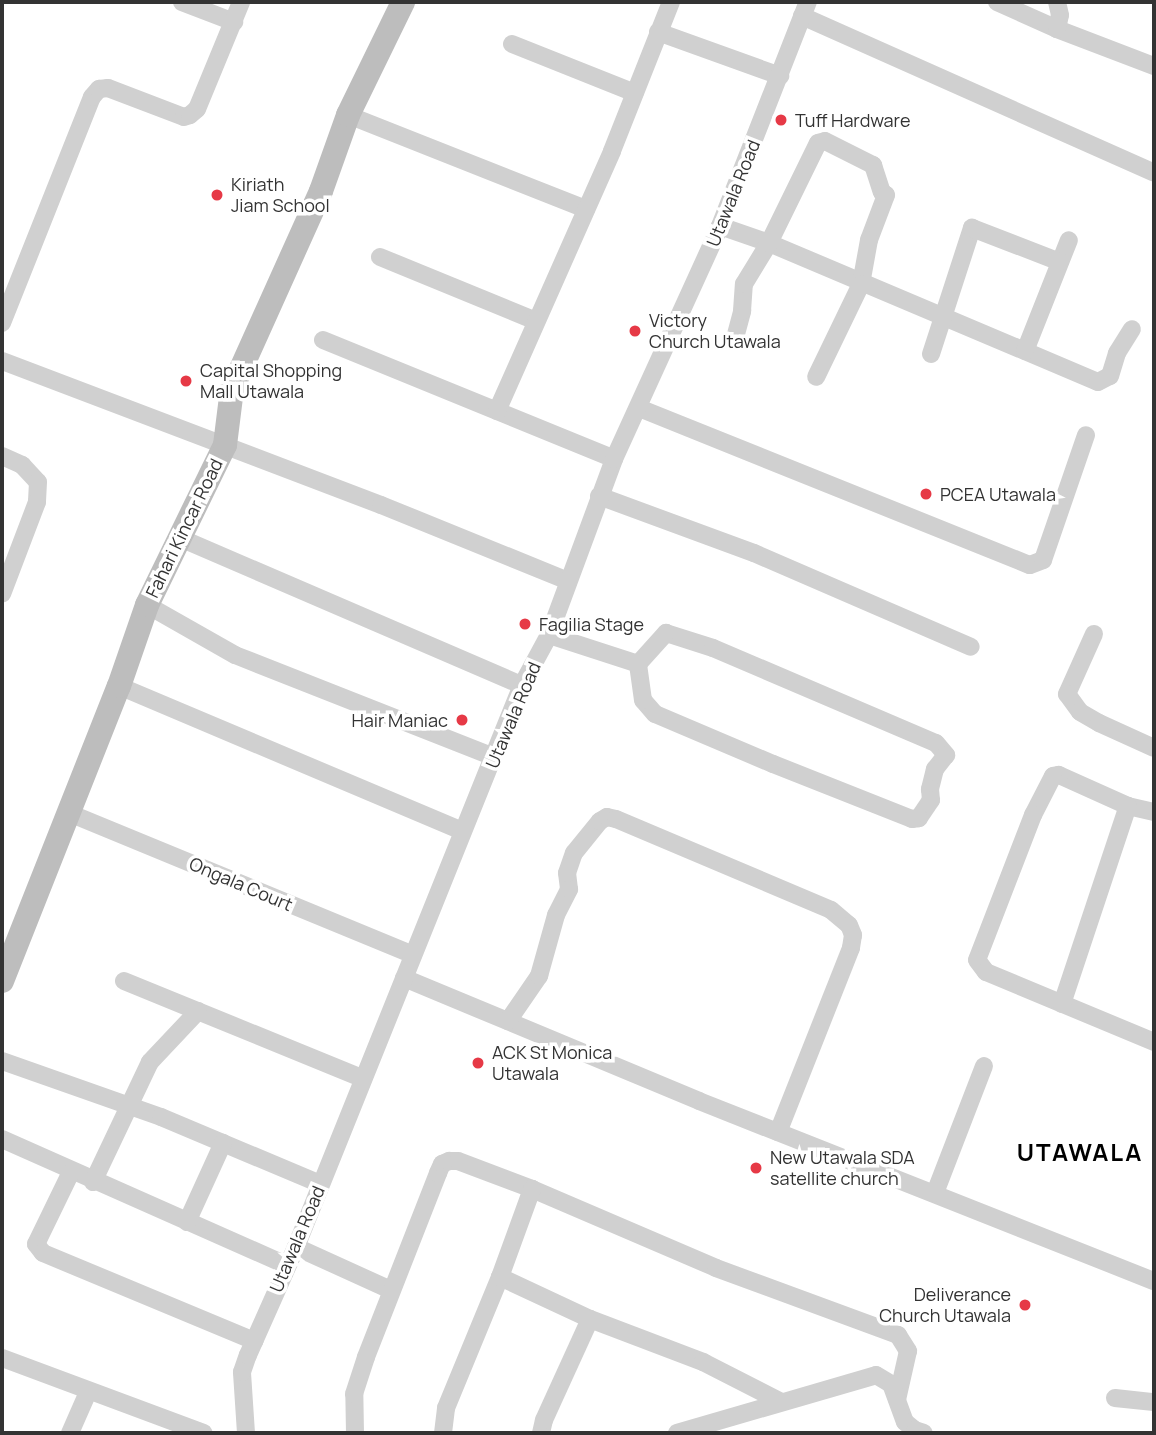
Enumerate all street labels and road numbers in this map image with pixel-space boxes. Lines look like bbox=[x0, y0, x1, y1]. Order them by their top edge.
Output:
street label: Utawala Road bbox=[702, 136, 764, 250]
street label: Fahari Kincar Road bbox=[141, 455, 227, 601]
street label: Utawala Road bbox=[481, 659, 545, 771]
street label: Ongala Court bbox=[186, 853, 296, 915]
street label: Utawala Road bbox=[265, 1183, 329, 1295]

